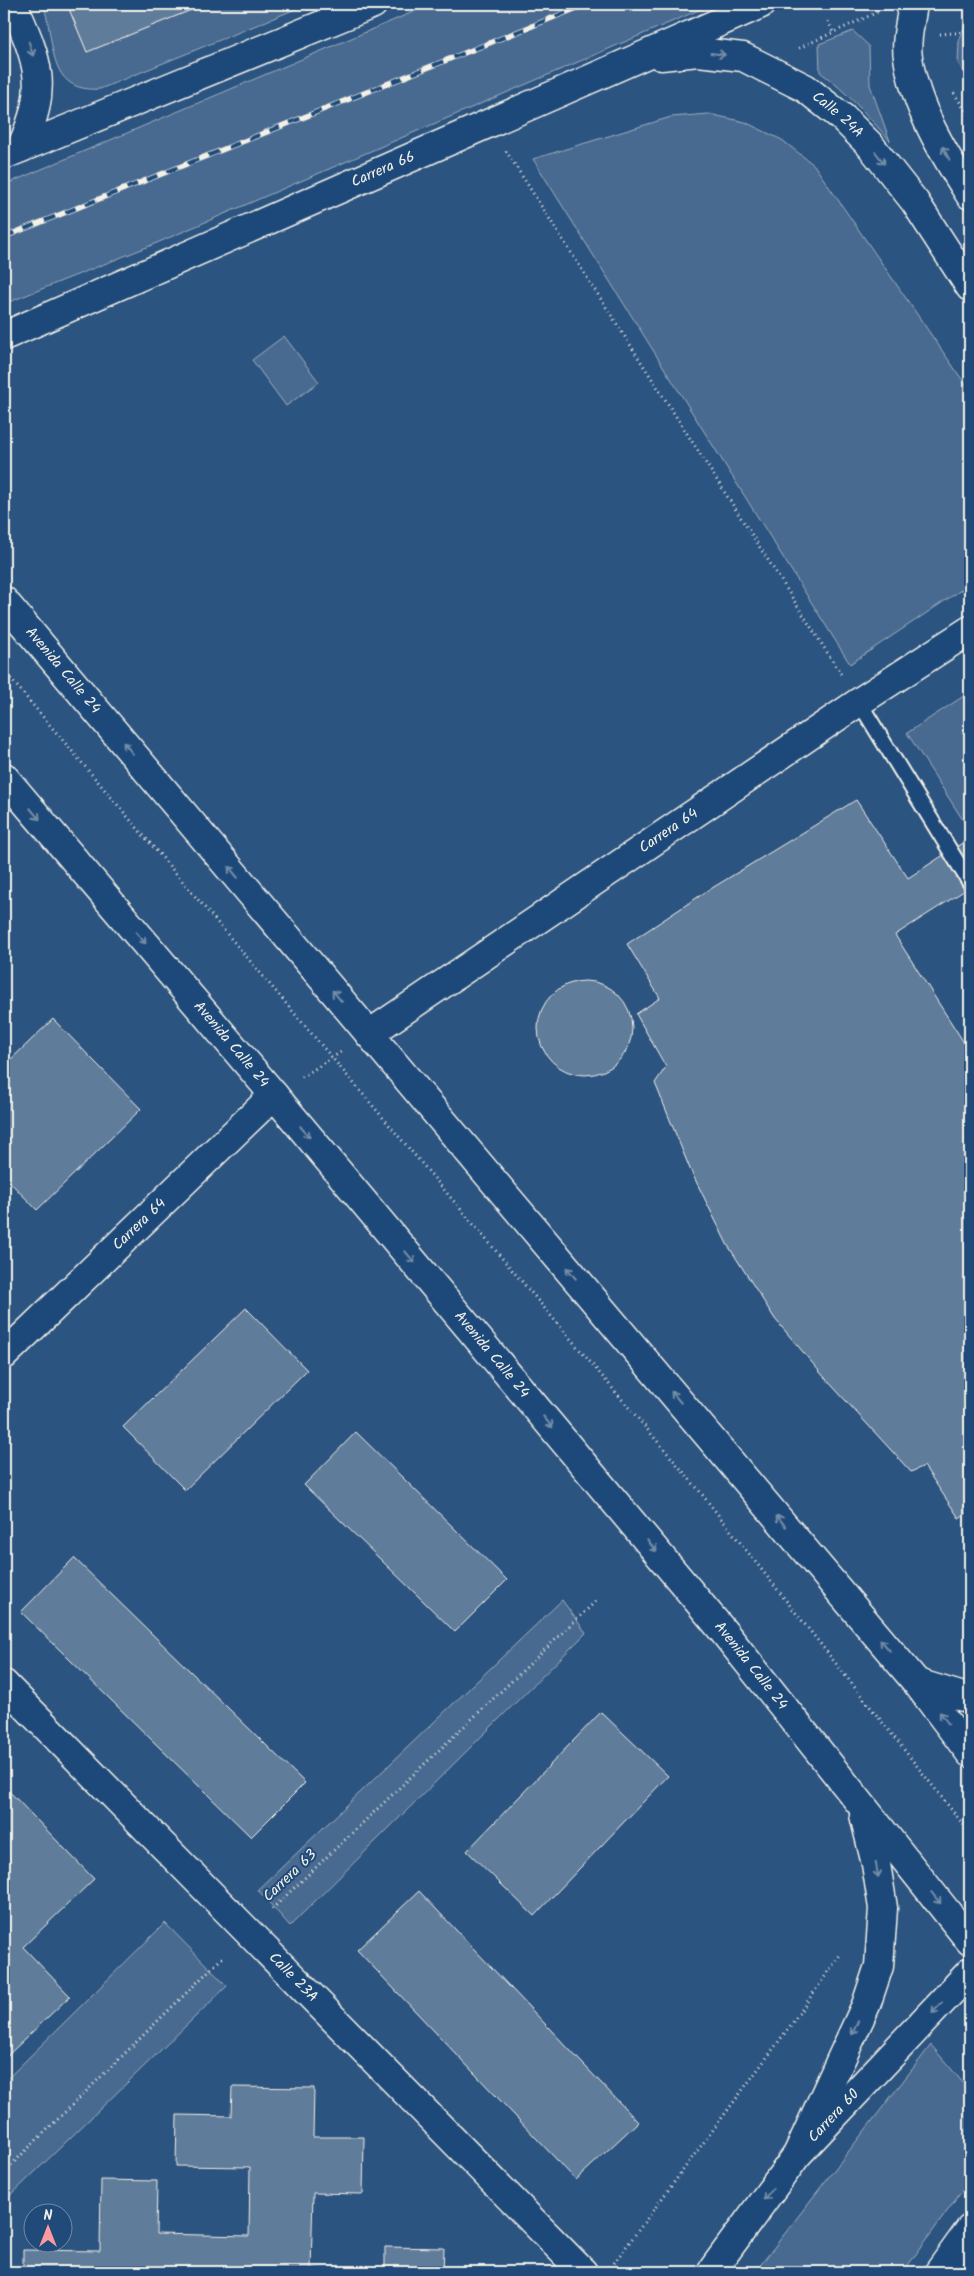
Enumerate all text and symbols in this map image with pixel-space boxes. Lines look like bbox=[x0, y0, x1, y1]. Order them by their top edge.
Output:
one-way arrow bbox=[27, 40, 37, 56]
one-way arrow bbox=[710, 49, 726, 59]
street label: Calle 24A bbox=[806, 85, 869, 144]
street label: Carrera 66 bbox=[347, 145, 419, 194]
one-way arrow bbox=[941, 146, 951, 161]
one-way arrow bbox=[875, 151, 886, 164]
street label: Avenida Calle 24 bbox=[19, 622, 107, 719]
one-way arrow bbox=[122, 742, 133, 755]
street label: Carrera 64 bbox=[634, 802, 703, 860]
one-way arrow bbox=[30, 807, 41, 820]
one-way arrow bbox=[227, 866, 238, 879]
one-way arrow bbox=[135, 931, 146, 944]
one-way arrow bbox=[332, 990, 343, 1003]
street label: Avenida Calle 24 bbox=[187, 996, 275, 1093]
one-way arrow bbox=[300, 1126, 311, 1139]
street label: Carrera 64 bbox=[107, 1193, 172, 1257]
one-way arrow bbox=[404, 1250, 415, 1263]
one-way arrow bbox=[566, 1267, 577, 1280]
street label: Avenida Calle 24 bbox=[448, 1306, 535, 1404]
one-way arrow bbox=[670, 1391, 681, 1404]
one-way arrow bbox=[542, 1415, 553, 1428]
one-way arrow bbox=[775, 1515, 786, 1528]
one-way arrow bbox=[647, 1539, 658, 1552]
street label: Avenida Calle 24 bbox=[708, 1616, 794, 1715]
one-way arrow bbox=[880, 1639, 891, 1652]
one-way arrow bbox=[938, 1712, 949, 1725]
street label: Carrera 63 bbox=[257, 1844, 323, 1908]
one-way arrow bbox=[873, 1862, 883, 1878]
one-way arrow bbox=[930, 1892, 941, 1905]
street label: Calle 23A bbox=[263, 1947, 324, 2008]
one-way arrow bbox=[931, 2001, 943, 2014]
one-way arrow bbox=[850, 2020, 860, 2035]
street label: Carrera 60 bbox=[802, 2083, 866, 2148]
one-way arrow bbox=[763, 2187, 773, 2201]
north arrow bbox=[22, 2204, 72, 2254]
text: N bbox=[44, 2205, 53, 2227]

